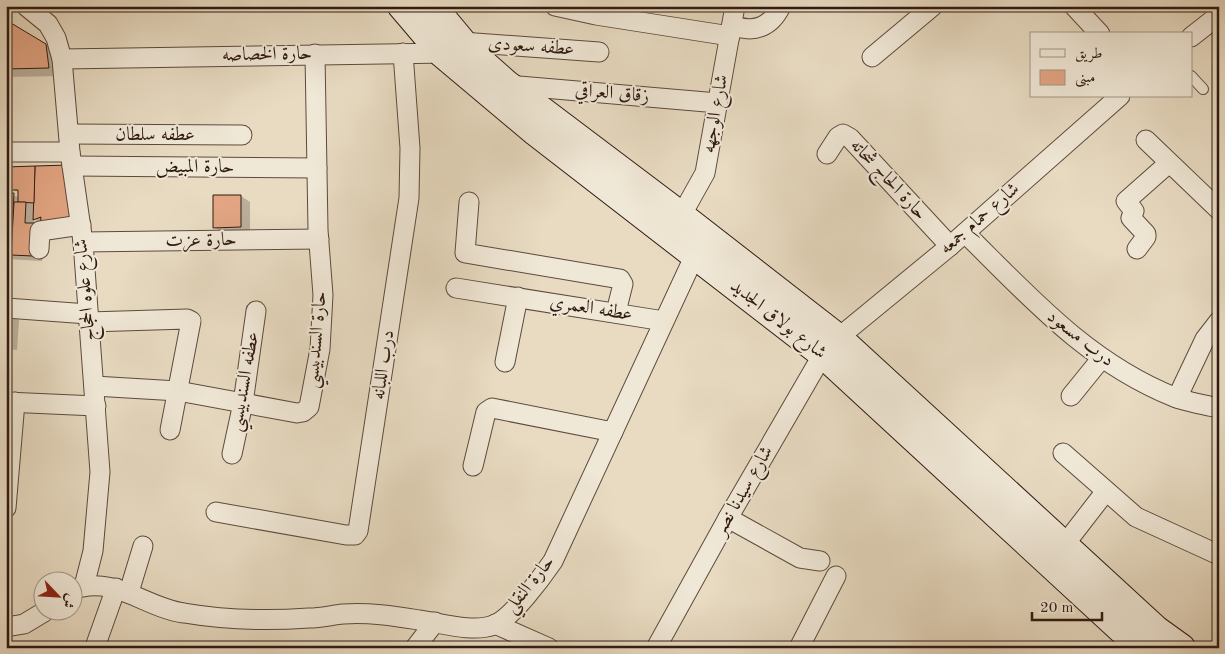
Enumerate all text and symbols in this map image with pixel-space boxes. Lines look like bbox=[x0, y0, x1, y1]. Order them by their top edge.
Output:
legend bbox=[1030, 32, 1192, 98]
street label: عطفه سعودى bbox=[487, 35, 575, 60]
street label: حارة الخصاصه bbox=[222, 45, 312, 65]
text: طريق bbox=[1075, 47, 1102, 63]
text: مبنى bbox=[1075, 71, 1095, 88]
street label: شارع الوجهه bbox=[700, 73, 736, 155]
street label: زقاق العراقي bbox=[574, 80, 650, 111]
street label: عطفه سلطان bbox=[115, 126, 195, 145]
street label: حارة الحاج شحاته bbox=[842, 135, 931, 228]
street label: حارة المبيض bbox=[156, 158, 234, 179]
street label: شارع حمام جمعه bbox=[937, 180, 1027, 262]
street label: حارة عزت bbox=[165, 231, 237, 253]
street label: شارع علوه الحجاج bbox=[71, 237, 106, 342]
street label: شارع بولاق الجديد bbox=[724, 277, 830, 366]
street label: حارة السندبيسي bbox=[303, 290, 337, 390]
street label: عطفه العمري bbox=[548, 293, 634, 329]
street label: درب مسعود bbox=[1042, 307, 1117, 372]
street label: درب اللبانه bbox=[370, 329, 398, 401]
street label: عطفه السندبيسي bbox=[227, 331, 269, 435]
street label: شارع سيدنا نصر bbox=[710, 443, 781, 543]
street label: حارة النقلي bbox=[501, 553, 564, 622]
north arrow bbox=[32, 572, 82, 622]
scale bar bbox=[1032, 589, 1102, 621]
text: ش bbox=[60, 592, 78, 610]
text: 20 m bbox=[1040, 601, 1074, 616]

